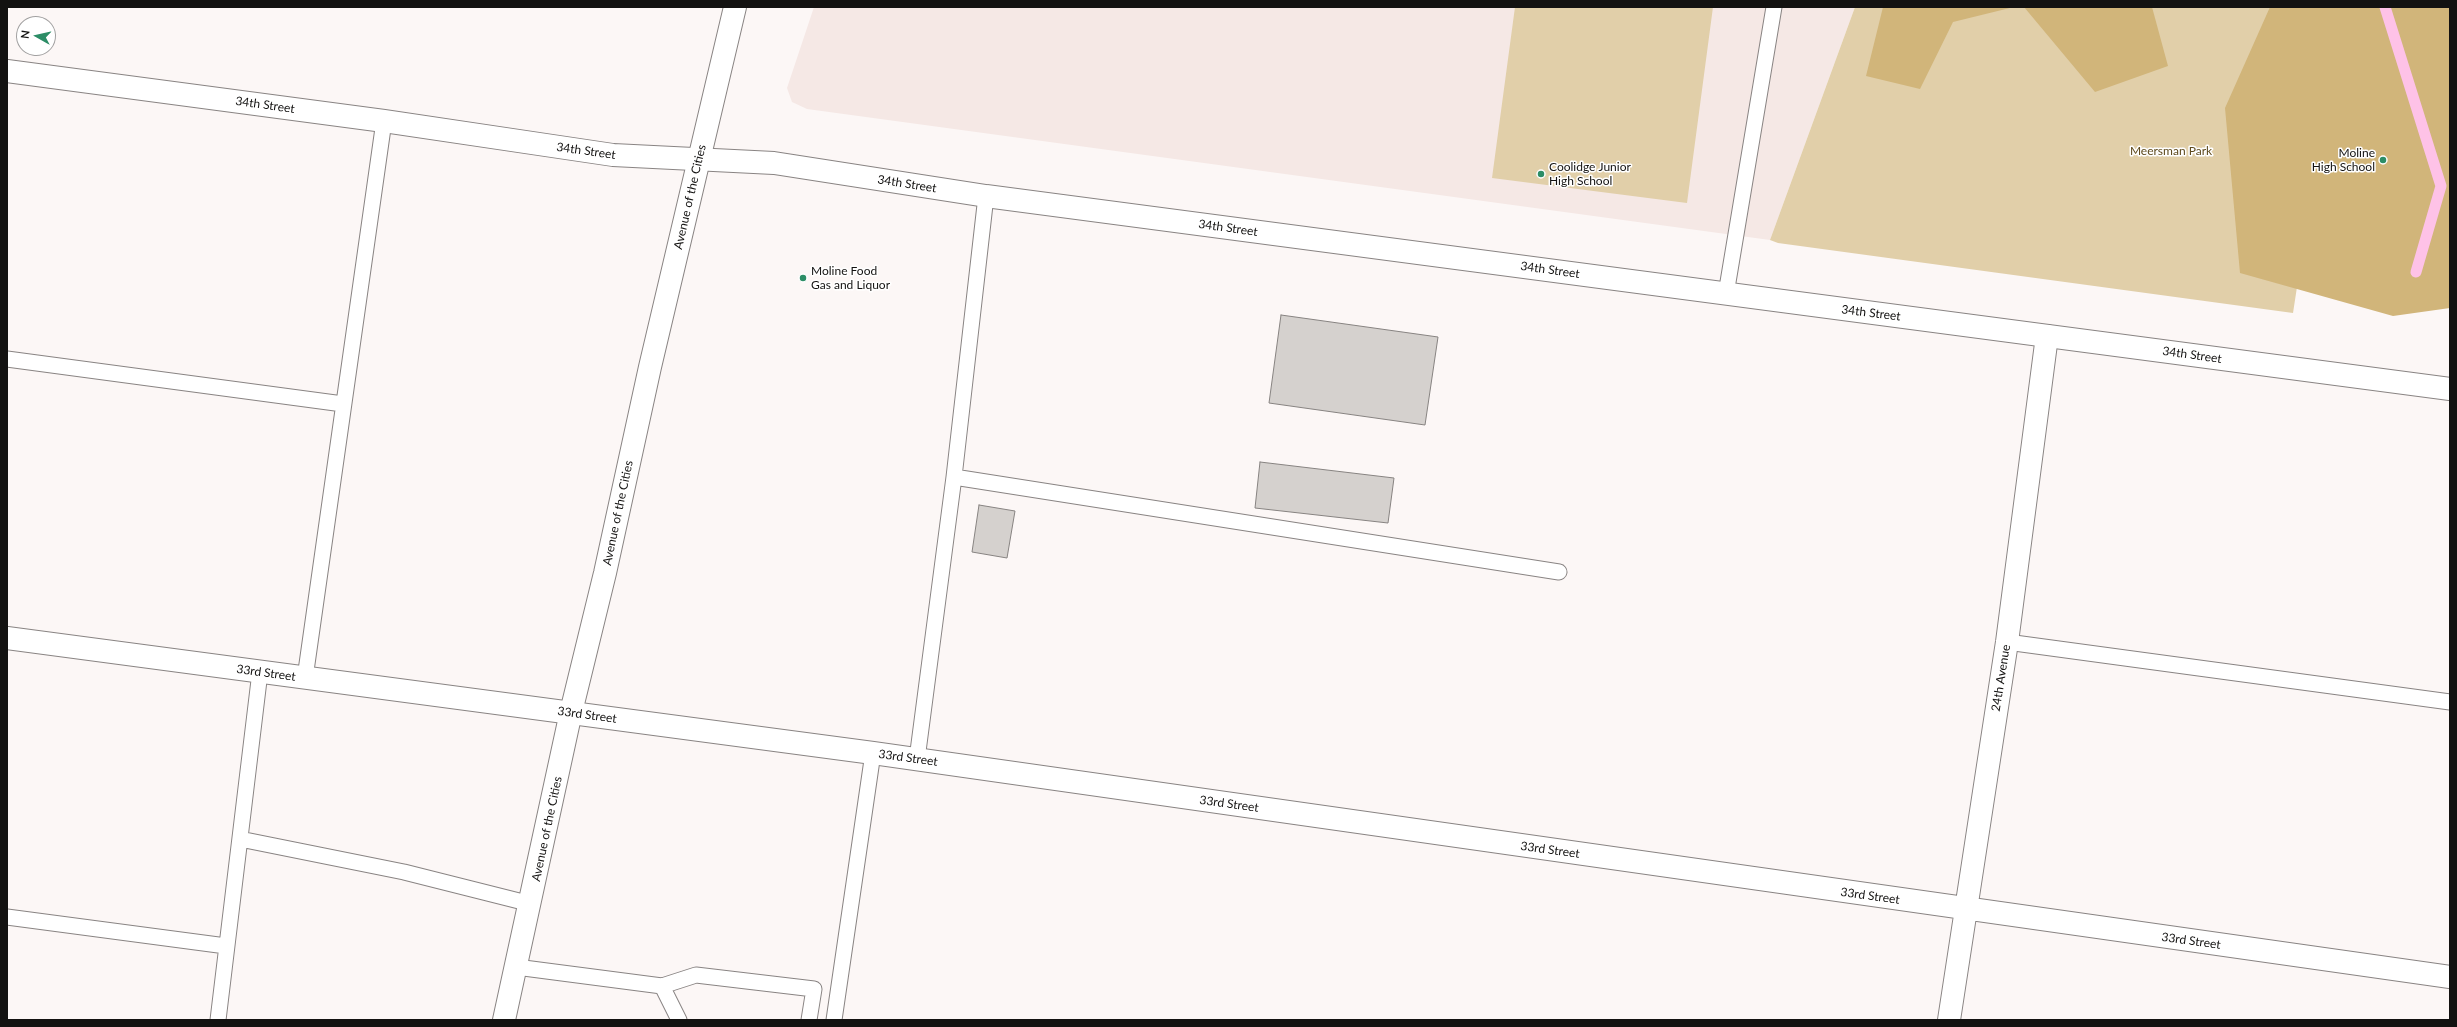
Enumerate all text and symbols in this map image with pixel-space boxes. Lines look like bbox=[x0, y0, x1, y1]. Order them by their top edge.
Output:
north arrow bbox=[16, 16, 56, 56]
text: N bbox=[18, 29, 32, 40]
street label: 34th Street bbox=[234, 94, 296, 116]
street label: 34th Street bbox=[555, 140, 617, 162]
street label: Avenue of the Cities bbox=[671, 143, 709, 251]
park label: Meersman Park bbox=[2130, 144, 2212, 158]
place label: Moline High School bbox=[2312, 146, 2375, 174]
marker: Moline High School bbox=[2378, 155, 2388, 165]
place label: Coolidge Junior High School bbox=[1549, 160, 1631, 188]
marker: Coolidge Junior High School bbox=[1536, 169, 1546, 179]
street label: 34th Street bbox=[876, 172, 938, 196]
street label: 34th Street bbox=[1197, 217, 1259, 239]
street label: 34th Street bbox=[1519, 259, 1581, 281]
place label: Moline Food Gas and Liquor bbox=[811, 264, 890, 292]
marker: Moline Food Gas and Liquor bbox=[798, 273, 808, 283]
street label: 34th Street bbox=[1841, 302, 1901, 324]
street label: 34th Street bbox=[2161, 344, 2223, 366]
street label: Avenue of the Cities bbox=[600, 459, 636, 567]
street label: 24th Avenue bbox=[1989, 643, 2013, 713]
street label: 33rd Street bbox=[236, 662, 296, 684]
street label: 33rd Street bbox=[557, 704, 617, 726]
street label: 33rd Street bbox=[878, 747, 938, 769]
street label: Avenue of the Cities bbox=[529, 775, 565, 883]
street label: 33rd Street bbox=[1199, 793, 1259, 815]
street label: 33rd Street bbox=[1520, 839, 1580, 861]
street label: 33rd Street bbox=[1840, 885, 1900, 907]
street label: 33rd Street bbox=[2161, 930, 2221, 952]

